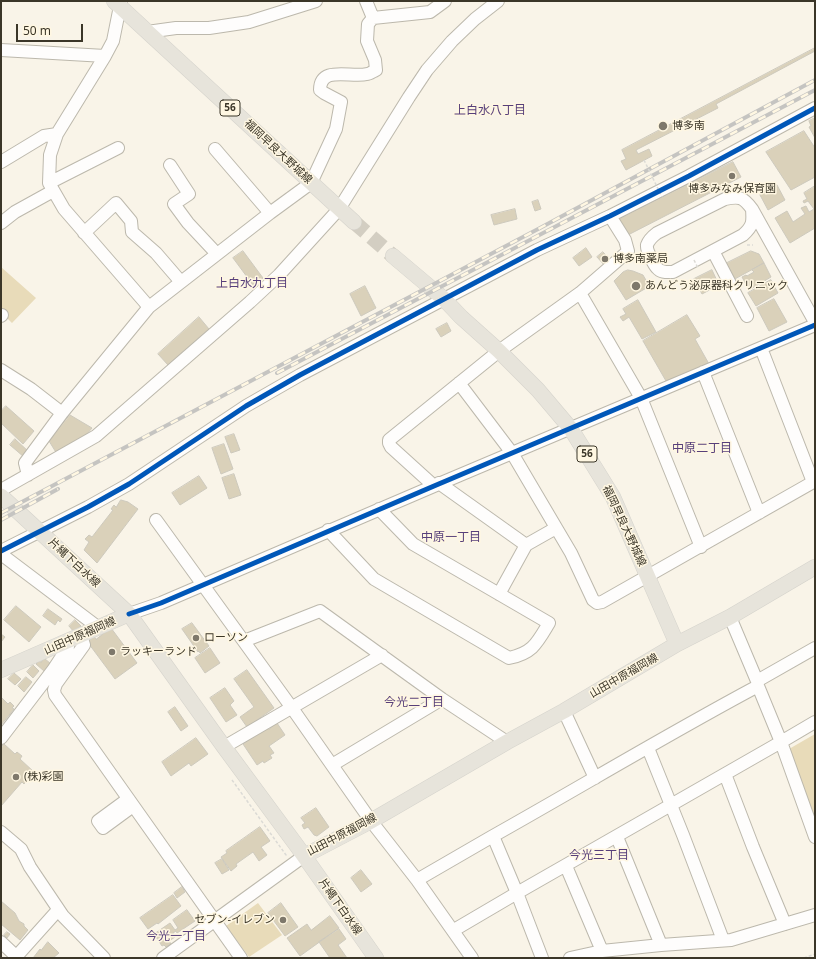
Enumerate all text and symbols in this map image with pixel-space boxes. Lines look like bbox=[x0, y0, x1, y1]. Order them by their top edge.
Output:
scale bar bbox=[18, 16, 85, 42]
text: 50 m bbox=[23, 22, 51, 39]
road number: 56 bbox=[220, 100, 240, 116]
district label: 上白水八丁目 bbox=[454, 104, 526, 118]
street label: 福岡早良大野城線 bbox=[241, 117, 315, 187]
place label: 博多南 bbox=[672, 119, 705, 133]
marker: 博多南 bbox=[657, 120, 669, 132]
marker: 博多みなみ保育園 bbox=[727, 171, 737, 181]
place label: 博多みなみ保育園 bbox=[688, 182, 776, 196]
place label: 博多南薬局 bbox=[613, 252, 668, 266]
marker: 博多南薬局 bbox=[600, 254, 610, 264]
district label: 上白水九丁目 bbox=[216, 277, 288, 291]
place label: あんどう泌尿器科クリニック bbox=[645, 279, 788, 293]
marker: あんどう泌尿器科クリニック bbox=[630, 280, 642, 292]
district label: 中原二丁目 bbox=[672, 442, 732, 456]
road number: 56 bbox=[577, 446, 597, 462]
street label: 福岡早良大野城線 bbox=[599, 483, 649, 569]
district label: 中原一丁目 bbox=[421, 531, 481, 545]
street label: 片縄下白水線 bbox=[45, 536, 103, 590]
street label: 山田中原福岡線 bbox=[42, 614, 118, 658]
place label: ローソン bbox=[204, 631, 248, 645]
marker: ローソン bbox=[191, 633, 201, 643]
place label: ラッキーランド bbox=[120, 645, 197, 659]
marker: ラッキーランド bbox=[107, 647, 117, 657]
street label: 山田中原福岡線 bbox=[587, 651, 661, 701]
district label: 今光二丁目 bbox=[384, 696, 444, 710]
place label: (株)彩園 bbox=[24, 770, 64, 784]
marker: (株)彩園 bbox=[11, 772, 21, 782]
street label: 山田中原福岡線 bbox=[305, 811, 379, 859]
district label: 今光三丁目 bbox=[569, 849, 629, 863]
street label: 片縄下白水線 bbox=[316, 876, 364, 938]
place label: セブン-イレブン bbox=[194, 913, 275, 927]
marker: セブン-イレブン bbox=[278, 915, 288, 925]
district label: 今光一丁目 bbox=[146, 930, 206, 944]

